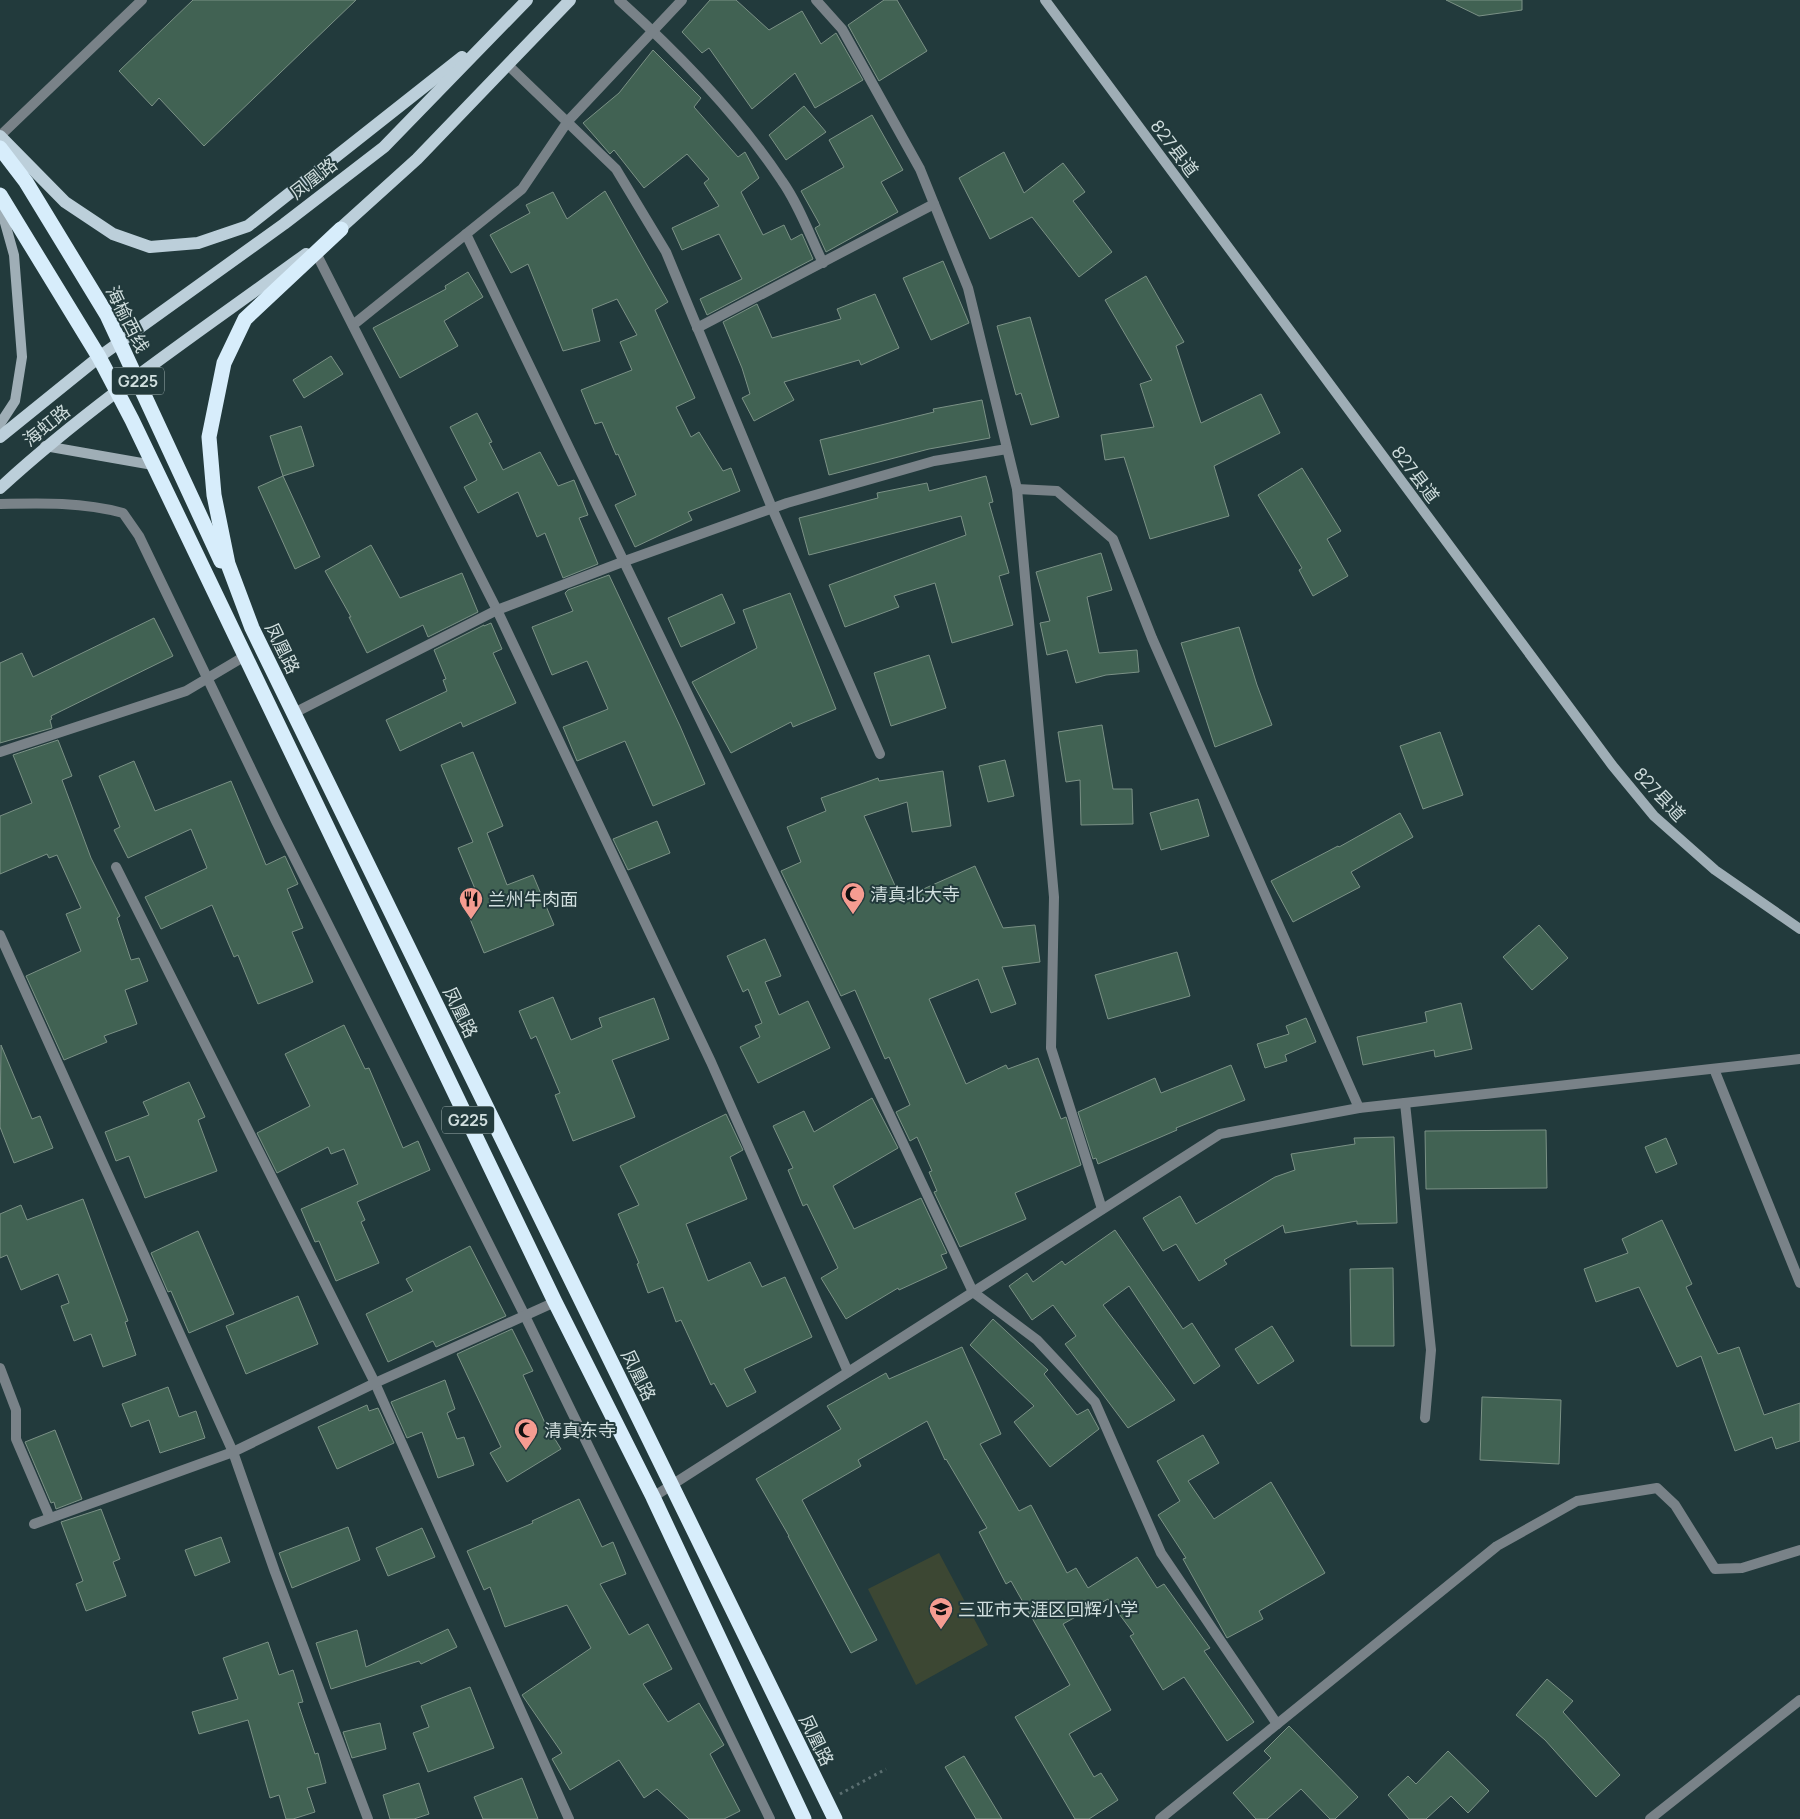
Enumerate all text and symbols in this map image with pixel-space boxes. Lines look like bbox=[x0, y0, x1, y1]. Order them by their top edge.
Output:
street label: 827县道 bbox=[1146, 115, 1204, 181]
street label: 凤凰路 bbox=[284, 152, 342, 204]
street label: 海榆西线 bbox=[101, 281, 155, 357]
road number: G225 bbox=[112, 368, 164, 394]
street label: 海虹路 bbox=[17, 399, 75, 451]
street label: 827县道 bbox=[1387, 441, 1445, 507]
street label: 凤凰路 bbox=[260, 618, 306, 678]
street label: 827县道 bbox=[1629, 762, 1691, 826]
mosque icon: 清真北大寺 bbox=[840, 881, 866, 915]
place label: 清真北大寺 bbox=[870, 882, 960, 906]
restaurant icon: 兰州牛肉面 bbox=[458, 886, 484, 920]
place label: 兰州牛肉面 bbox=[488, 887, 578, 911]
street label: 凤凰路 bbox=[438, 982, 484, 1042]
road number: G225 bbox=[442, 1106, 494, 1134]
street label: 凤凰路 bbox=[616, 1345, 662, 1405]
mosque icon: 清真东寺 bbox=[513, 1417, 539, 1451]
place label: 清真东寺 bbox=[544, 1418, 616, 1442]
school or university icon: 三亚市天涯区回辉小学 bbox=[928, 1596, 954, 1630]
place label: 三亚市天涯区回辉小学 bbox=[958, 1597, 1138, 1621]
street label: 凤凰路 bbox=[794, 1710, 840, 1770]

